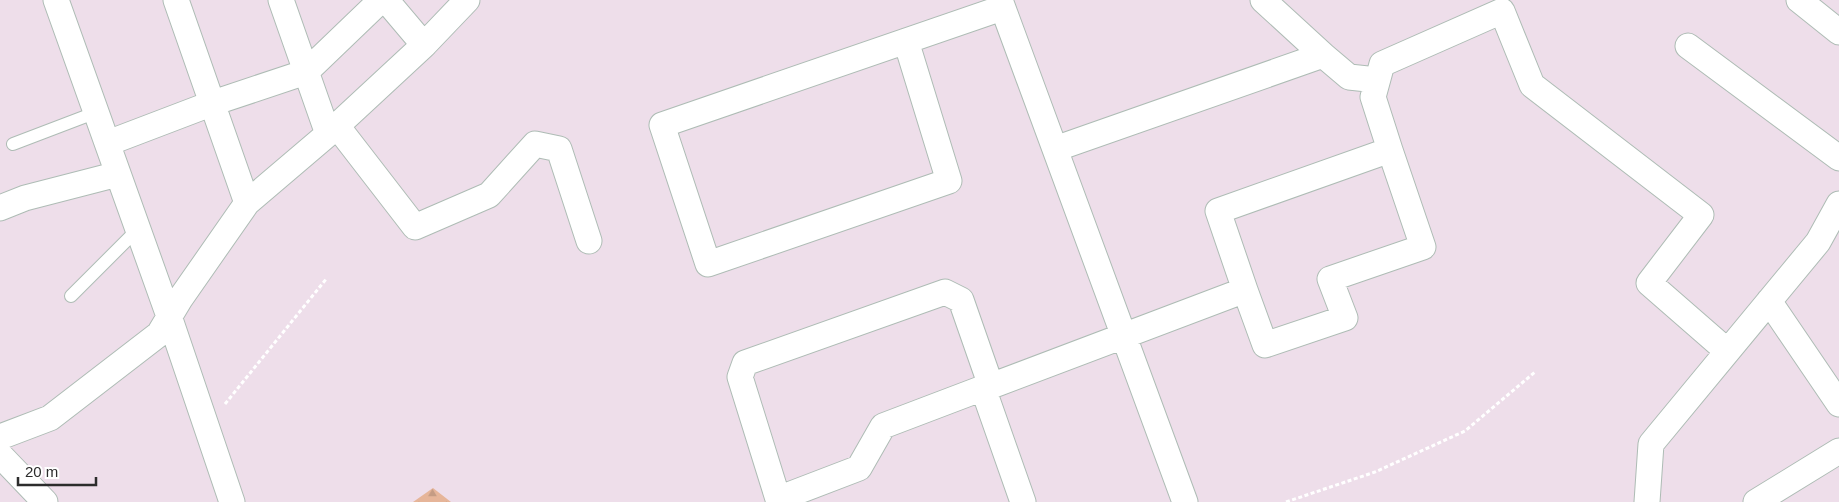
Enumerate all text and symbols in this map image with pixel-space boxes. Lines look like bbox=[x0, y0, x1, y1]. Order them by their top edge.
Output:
scale bar bbox=[18, 454, 95, 486]
text: 20 m bbox=[25, 463, 58, 480]

